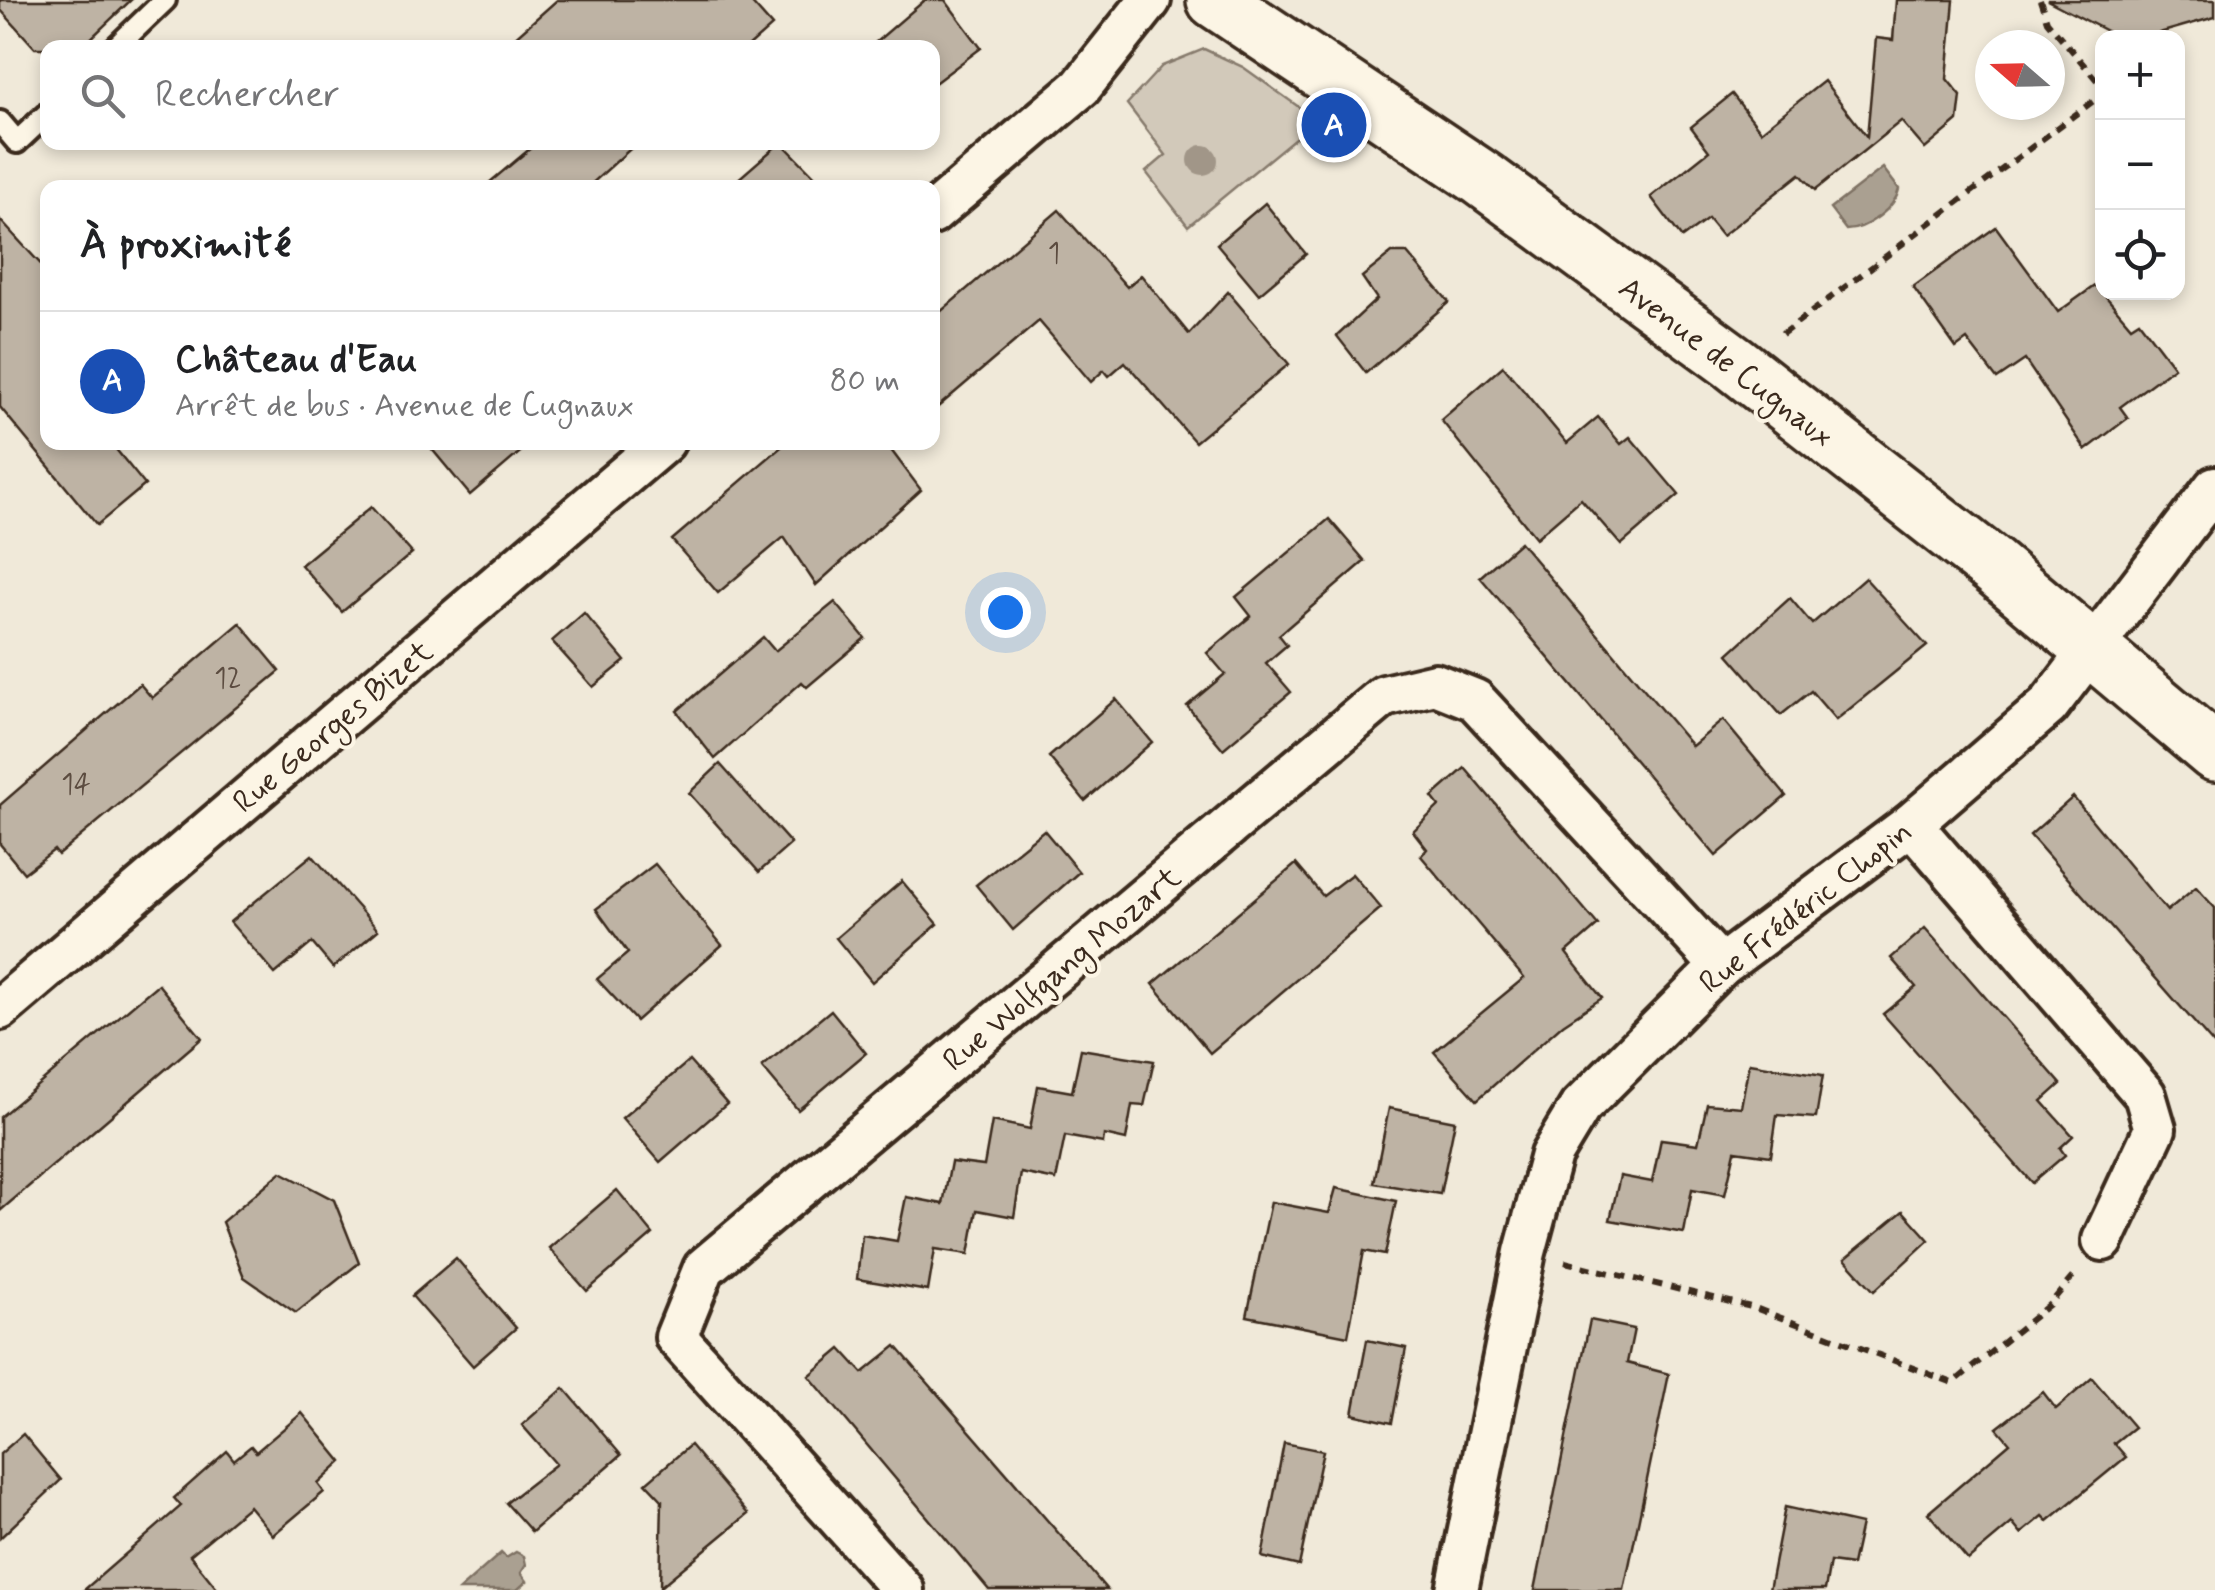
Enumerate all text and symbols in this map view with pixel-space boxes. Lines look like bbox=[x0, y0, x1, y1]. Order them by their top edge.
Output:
north arrow bbox=[1975, 30, 2065, 120]
map controls bbox=[2095, 30, 2185, 300]
button: + bbox=[2095, 30, 2185, 120]
search box bbox=[40, 40, 940, 150]
icon: search bbox=[75, 68, 130, 123]
text: Rechercher bbox=[155, 71, 340, 120]
pin: A bbox=[1302, 88, 1366, 162]
button: − bbox=[2095, 120, 2185, 210]
button: locate bbox=[2095, 210, 2185, 300]
text: À proximité bbox=[80, 218, 291, 273]
house number: 1 bbox=[1048, 236, 1060, 273]
street label: Avenue de Cugnaux bbox=[1608, 268, 1842, 459]
text: Château d'Eau bbox=[175, 336, 417, 385]
text: A bbox=[102, 360, 123, 402]
text: 80 m bbox=[830, 360, 900, 402]
text: Arrêt de bus · Avenue de Cugnaux bbox=[175, 385, 634, 427]
your location bbox=[980, 587, 1031, 638]
street label: Rue Georges Bizet bbox=[225, 631, 443, 825]
house number: 12 bbox=[214, 661, 242, 698]
house number: 14 bbox=[61, 767, 91, 804]
street label: Rue Frédéric Chopin bbox=[1691, 811, 1921, 1004]
street label: Rue Wolfgang Mozart bbox=[934, 857, 1192, 1083]

